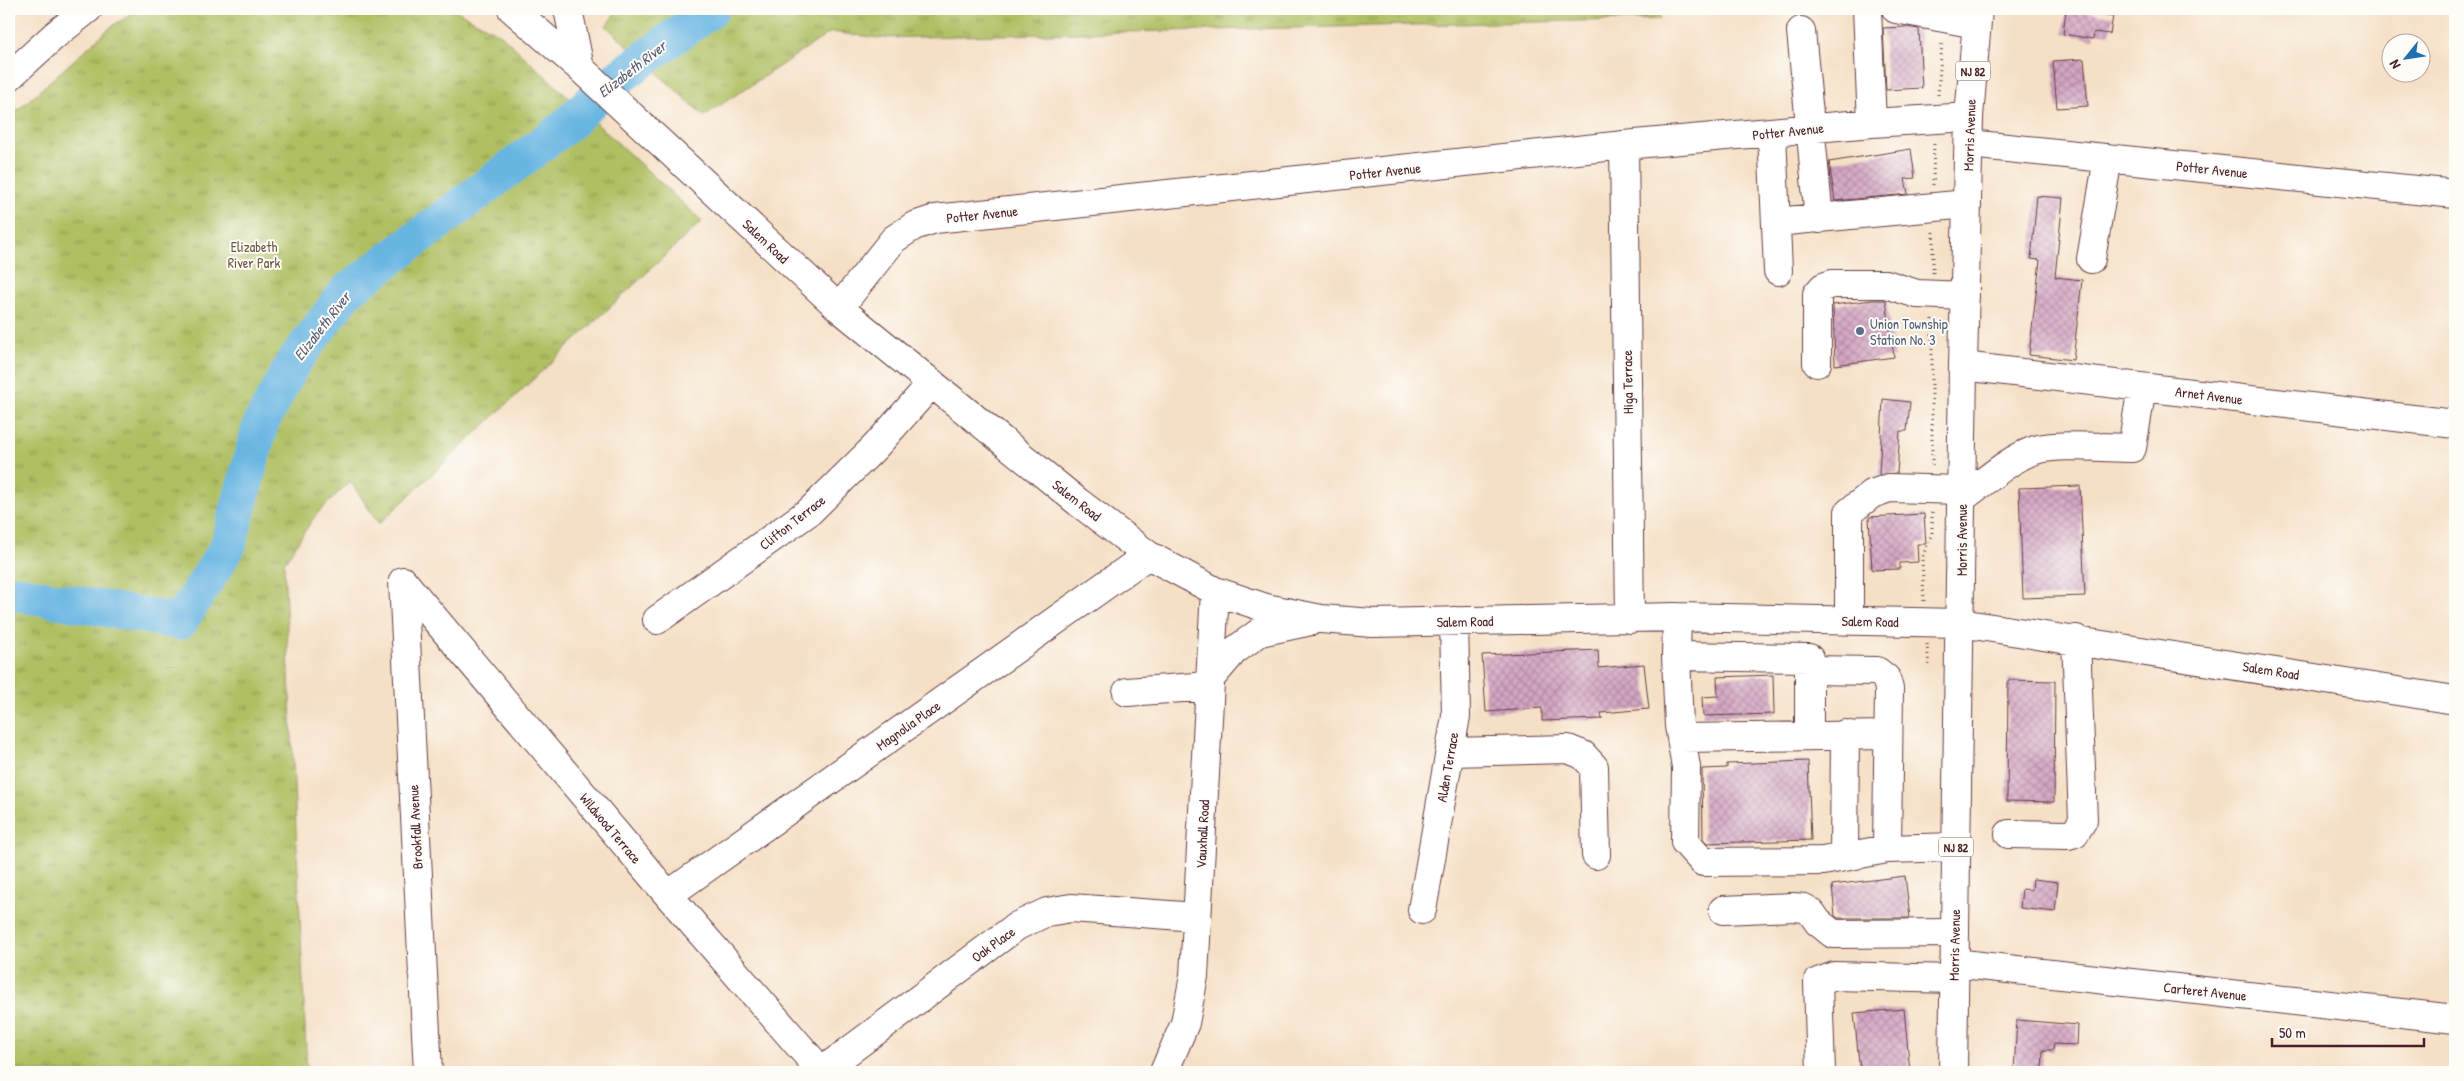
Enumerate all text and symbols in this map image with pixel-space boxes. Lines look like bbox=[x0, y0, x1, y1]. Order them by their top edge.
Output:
north arrow bbox=[2382, 32, 2432, 82]
water label: Elizabeth River bbox=[594, 34, 672, 102]
text: N bbox=[2384, 56, 2404, 73]
road number: NJ 82 bbox=[1956, 61, 1990, 80]
street label: Morris Avenue bbox=[1958, 98, 1980, 171]
street label: Potter Avenue bbox=[1751, 118, 1825, 144]
street label: Potter Avenue bbox=[2175, 156, 2249, 182]
street label: Potter Avenue bbox=[1348, 158, 1422, 184]
street label: Potter Avenue bbox=[945, 201, 1019, 227]
street label: Salem Road bbox=[739, 215, 794, 268]
park label: Elizabeth River Park bbox=[228, 237, 281, 272]
water label: Elizabeth River bbox=[289, 286, 357, 364]
place label: Union Township Station No. 3 bbox=[1870, 314, 1948, 349]
marker: Union Township Station No. 3 bbox=[1854, 325, 1866, 337]
street label: Higa Terrace bbox=[1617, 349, 1638, 414]
street label: Arnet Avenue bbox=[2174, 381, 2244, 409]
street label: Salem Road bbox=[1049, 475, 1106, 525]
street label: Clifton Terrace bbox=[755, 490, 829, 554]
street label: Morris Avenue bbox=[1952, 504, 1971, 576]
street label: Salem Road bbox=[1436, 611, 1494, 631]
street label: Salem Road bbox=[1841, 611, 1899, 631]
street label: Salem Road bbox=[2241, 656, 2301, 684]
street label: Magnolia Place bbox=[872, 696, 945, 755]
street label: Alden Terrace bbox=[1432, 730, 1463, 803]
street label: Brookfall Avenue bbox=[403, 784, 427, 870]
street label: Wildwood Terrace bbox=[576, 789, 646, 868]
street label: Vauxhall Road bbox=[1191, 799, 1213, 869]
road number: NJ 82 bbox=[1938, 838, 1974, 856]
street label: Morris Avenue bbox=[1944, 908, 1964, 981]
street label: Oak Place bbox=[967, 922, 1019, 966]
street label: Carteret Avenue bbox=[2163, 977, 2248, 1005]
scale bar bbox=[2272, 1016, 2424, 1048]
text: 50 m bbox=[2279, 1022, 2306, 1043]

